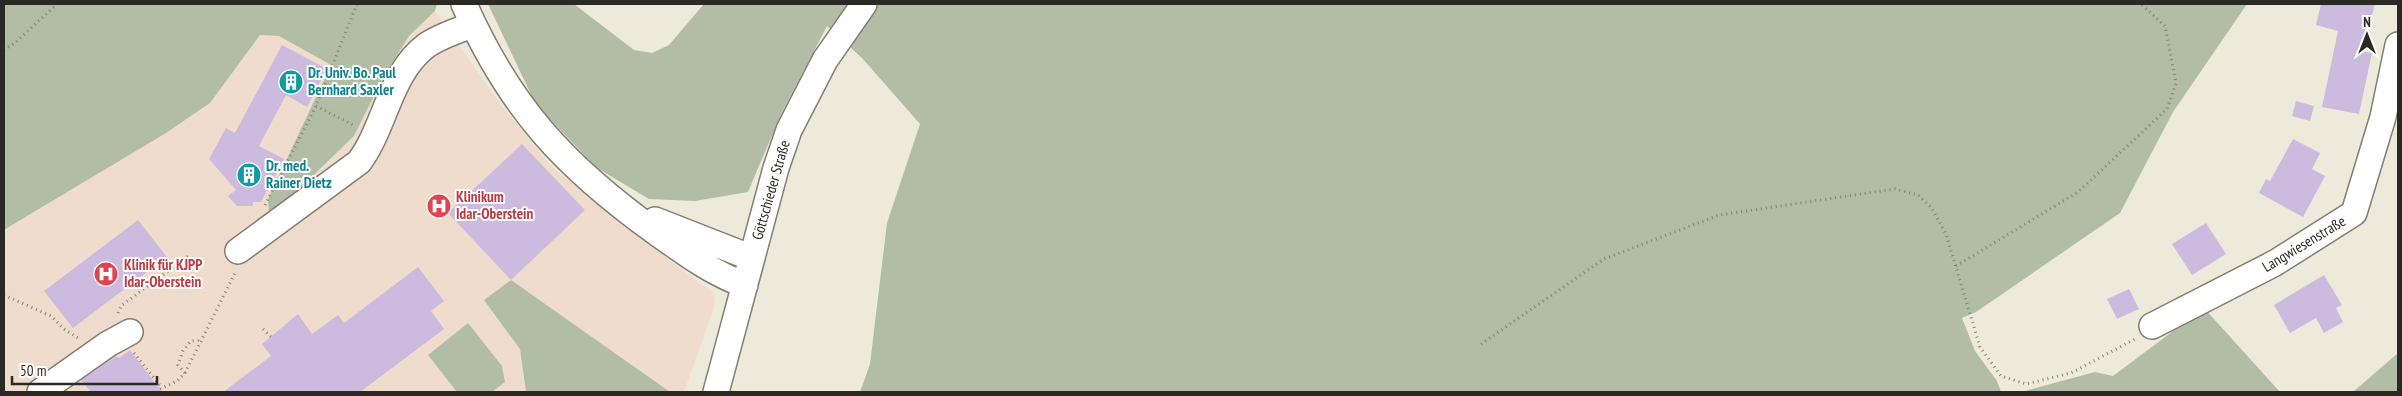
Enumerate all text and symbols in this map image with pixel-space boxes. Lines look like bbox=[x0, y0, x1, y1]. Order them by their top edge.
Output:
north arrow bbox=[2342, 10, 2392, 60]
text: N bbox=[2363, 13, 2371, 31]
place label: Dr. Univ. Bo. Paul Bernhard Saxler bbox=[308, 63, 396, 99]
building icon: Dr. Univ. Bo. Paul Bernhard Saxler bbox=[278, 69, 304, 95]
street label: Göttschieder Straße bbox=[747, 138, 794, 242]
place label: Dr. med. Rainer Dietz bbox=[266, 156, 332, 192]
building icon: Dr. med. Rainer Dietz bbox=[236, 162, 262, 188]
place label: Klinikum Idar-Oberstein bbox=[456, 187, 533, 223]
hospital icon: Klinikum Idar-Oberstein bbox=[426, 193, 452, 219]
street label: Langwiesenstraße bbox=[2259, 211, 2349, 276]
place label: Klinik für KJPP Idar-Oberstein bbox=[124, 255, 202, 291]
hospital icon: Klinik für KJPP Idar-Oberstein bbox=[93, 261, 119, 287]
scale bar bbox=[12, 354, 158, 386]
text: 50 m bbox=[20, 361, 46, 380]

